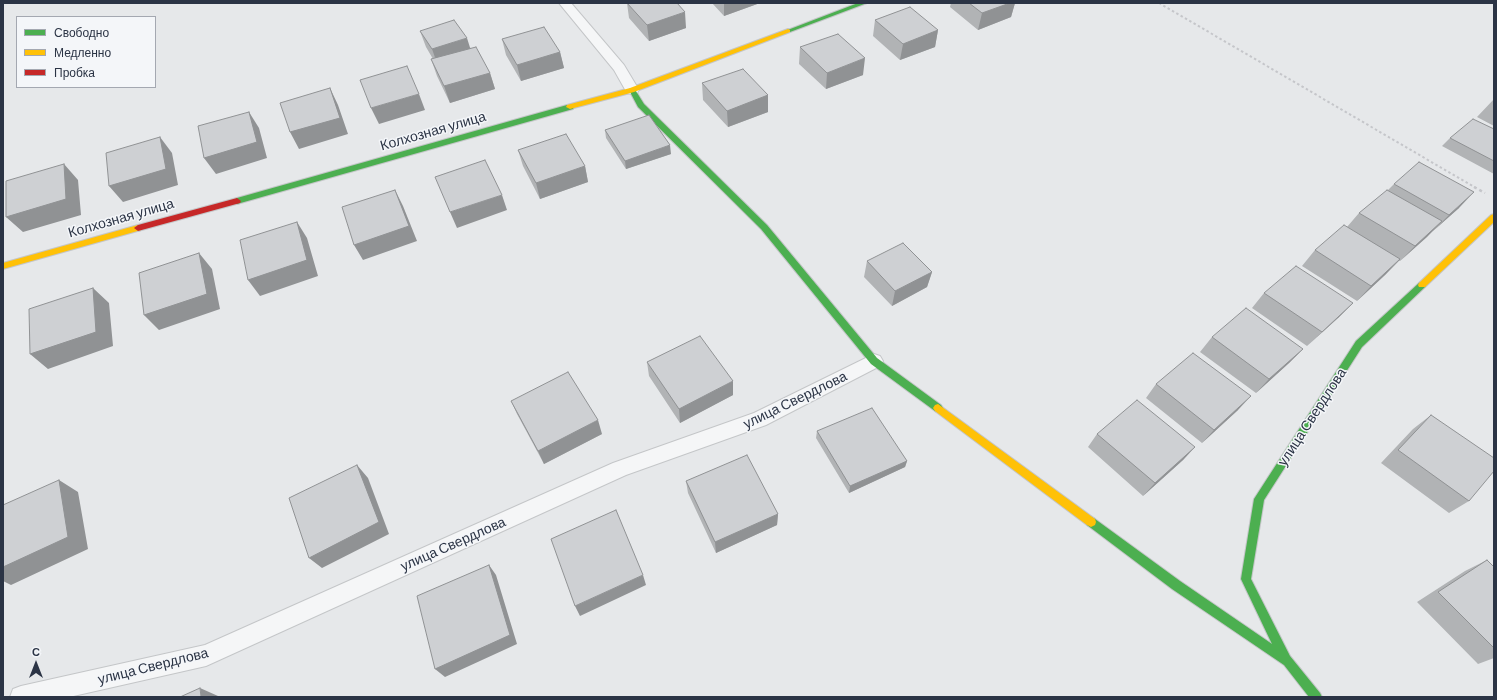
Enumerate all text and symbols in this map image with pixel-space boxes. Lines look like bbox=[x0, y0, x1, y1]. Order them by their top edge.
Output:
legend bbox=[16, 16, 156, 88]
text: Свободно bbox=[54, 25, 109, 39]
text: Медленно bbox=[54, 45, 111, 59]
text: Пробка bbox=[54, 65, 95, 79]
street label: Колхозная улица bbox=[378, 108, 488, 154]
street label: Колхозная улица bbox=[66, 195, 176, 241]
street label: улица Свердлова bbox=[1274, 365, 1350, 469]
street label: улица Свердлова bbox=[740, 368, 850, 432]
street label: улица Свердлова bbox=[398, 513, 508, 575]
north arrow bbox=[16, 644, 56, 684]
street label: улица Свердлова bbox=[96, 644, 210, 688]
text: С bbox=[32, 645, 40, 658]

